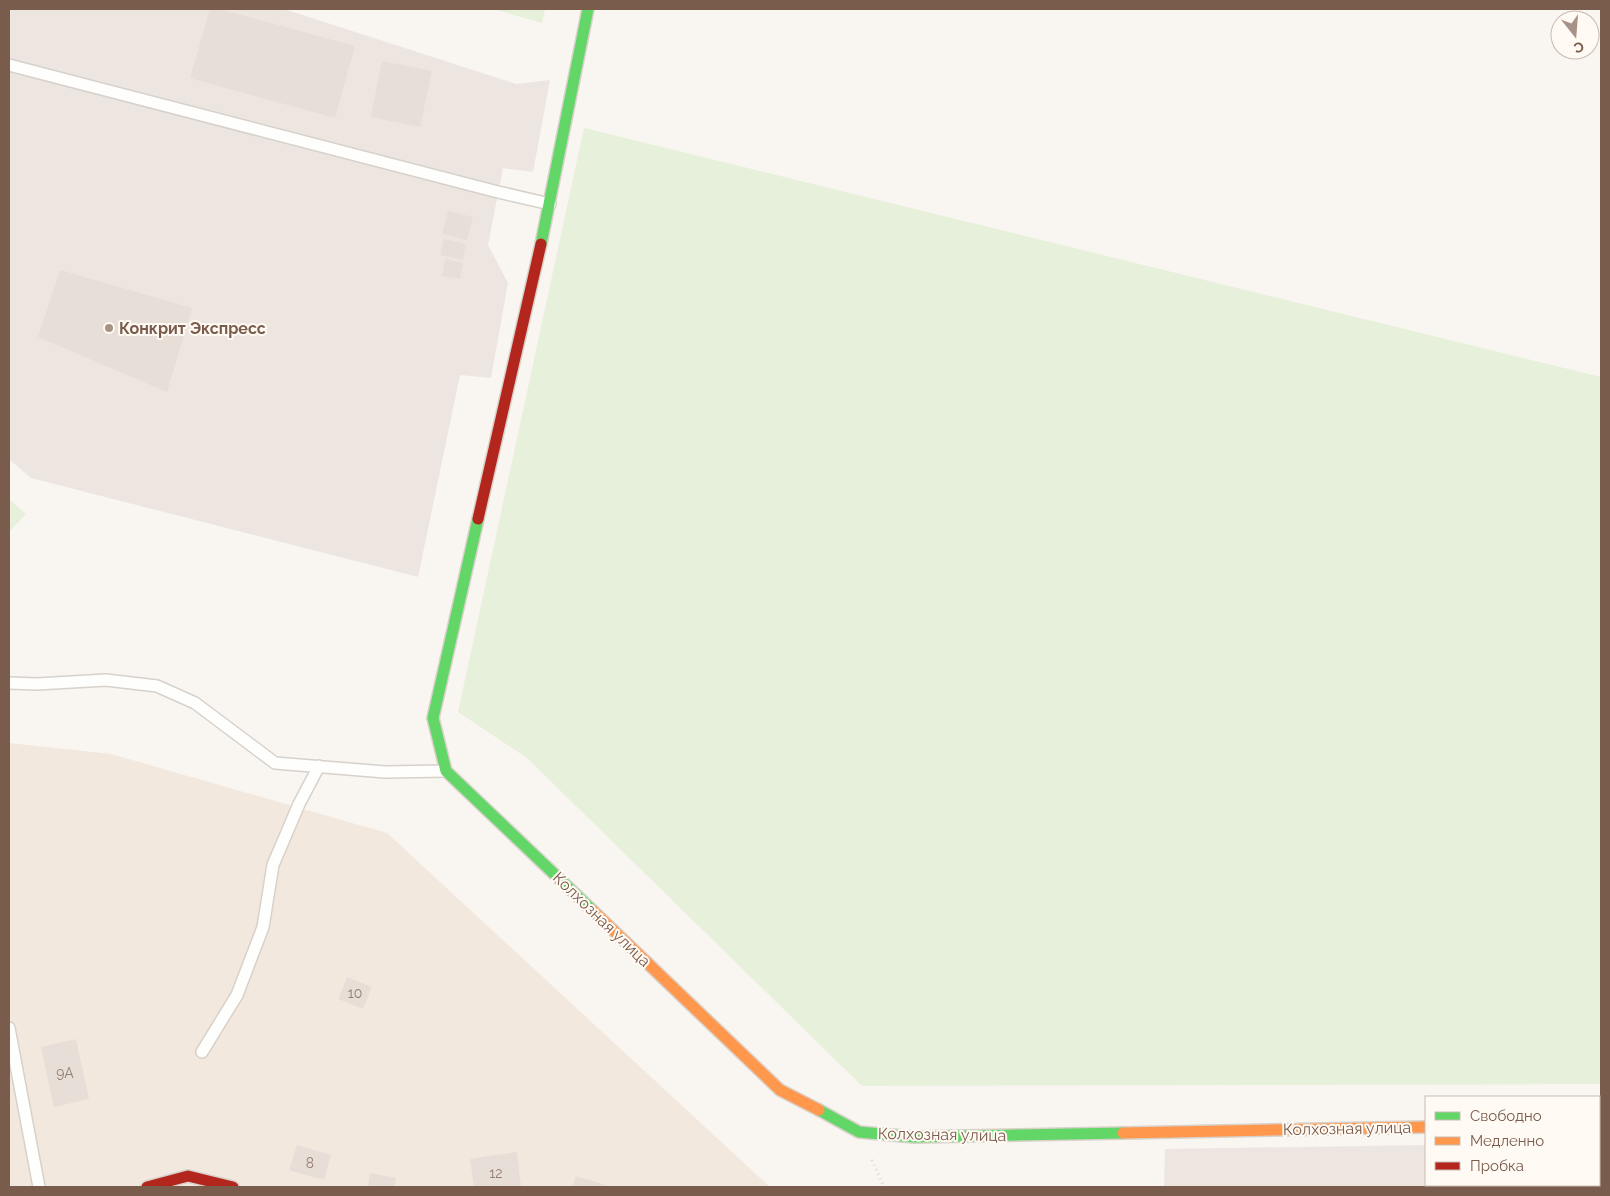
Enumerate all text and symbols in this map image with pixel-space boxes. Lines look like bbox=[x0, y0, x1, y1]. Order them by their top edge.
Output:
north arrow bbox=[1550, 10, 1600, 60]
text: С bbox=[1571, 38, 1586, 57]
place label: Конкрит Экспресс bbox=[119, 319, 266, 338]
marker: Конкрит Экспресс bbox=[103, 322, 115, 334]
street label: Колхозная улица bbox=[549, 868, 654, 971]
house number: 10 bbox=[348, 985, 362, 1001]
house number: 9А bbox=[56, 1065, 74, 1081]
legend bbox=[1425, 1096, 1600, 1186]
text: Свободно bbox=[1470, 1107, 1542, 1125]
street label: Колхозная улица bbox=[1283, 1118, 1411, 1139]
street label: Колхозная улица bbox=[878, 1124, 1006, 1145]
text: Медленно bbox=[1470, 1132, 1544, 1150]
house number: 8 bbox=[306, 1155, 314, 1171]
text: Пробка bbox=[1470, 1157, 1524, 1175]
house number: 12 bbox=[489, 1165, 503, 1181]

